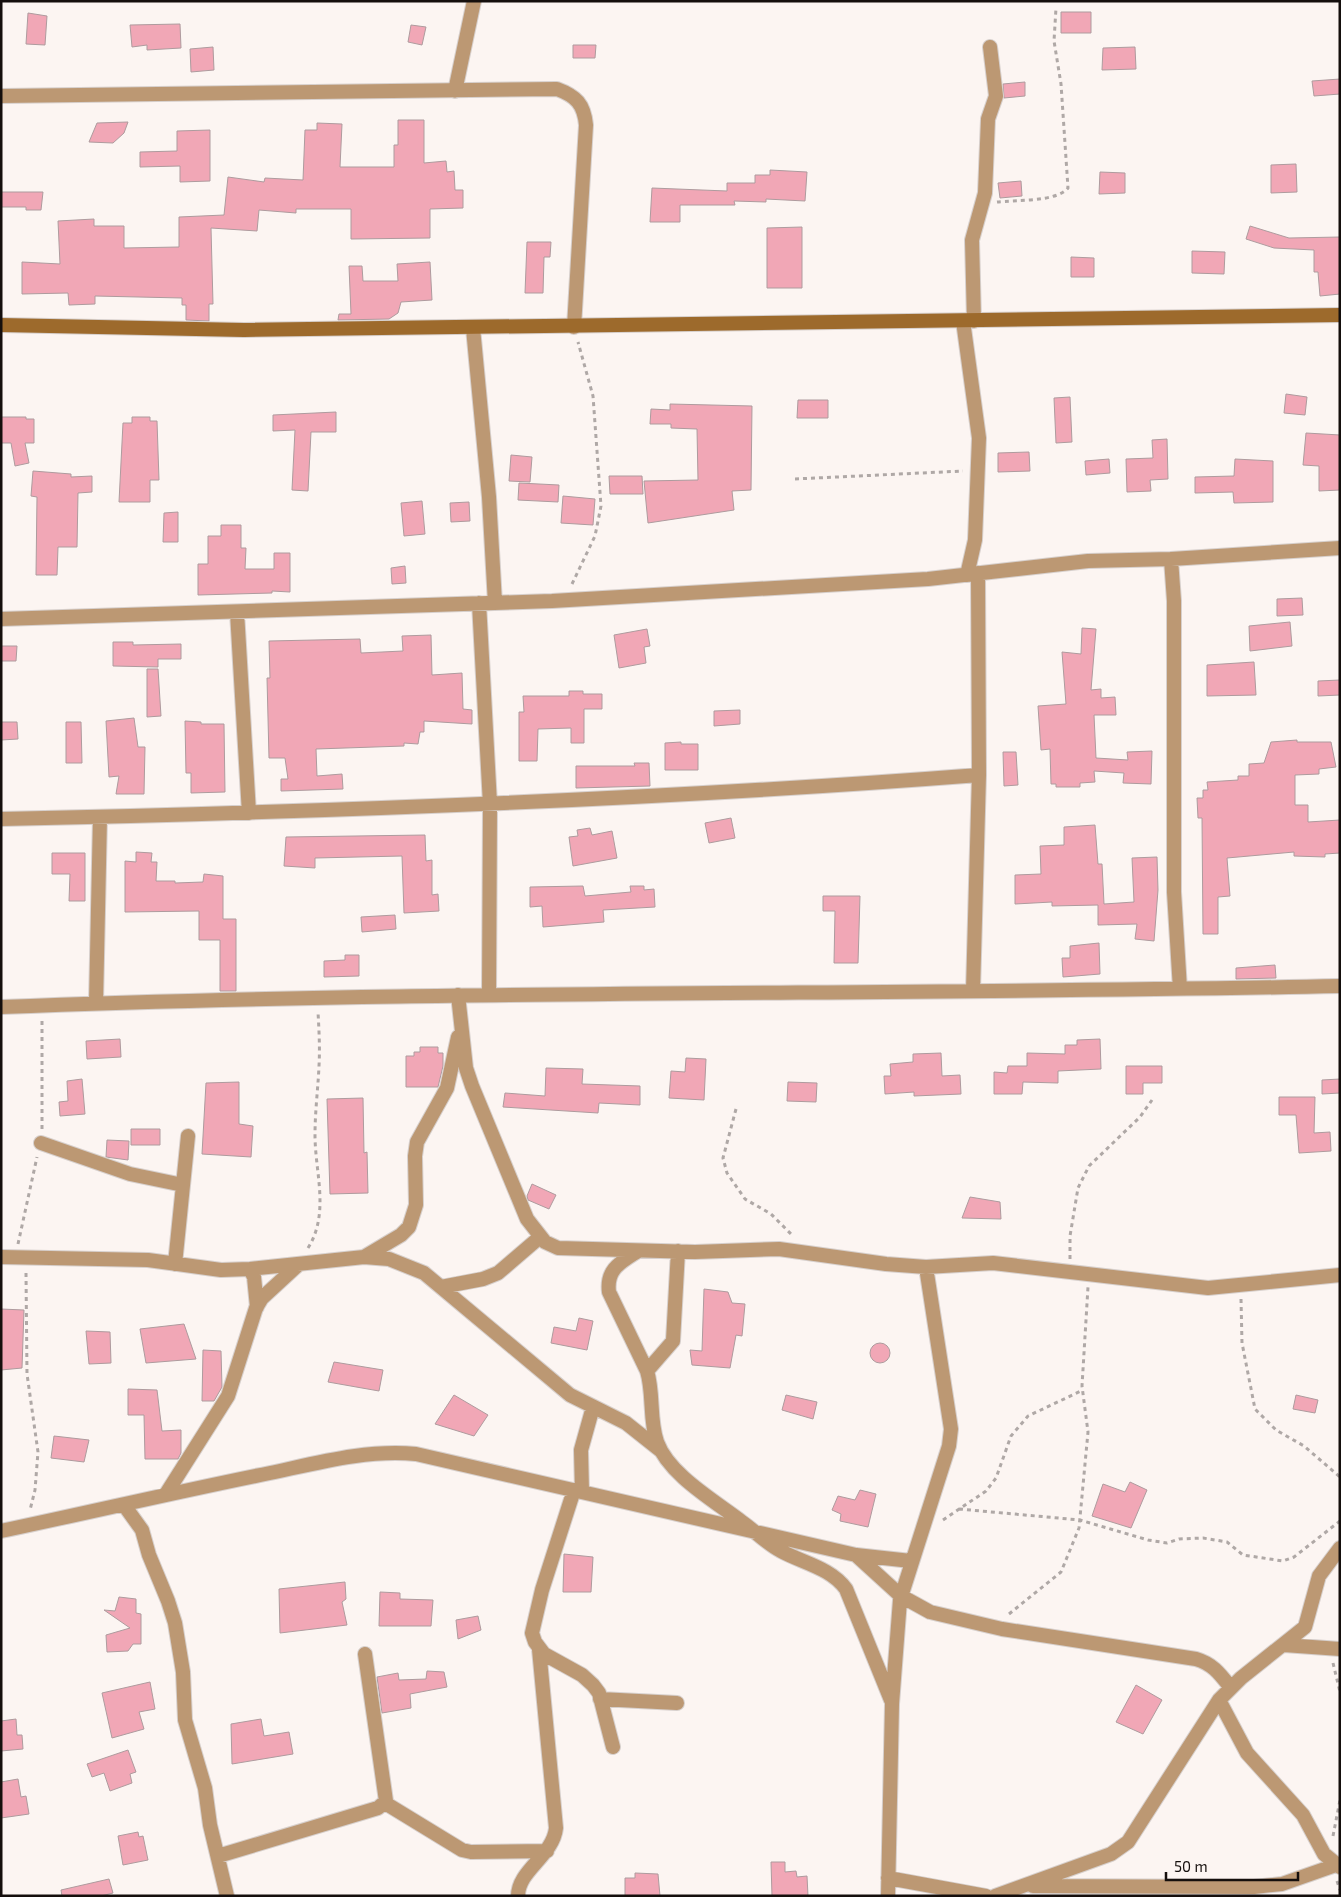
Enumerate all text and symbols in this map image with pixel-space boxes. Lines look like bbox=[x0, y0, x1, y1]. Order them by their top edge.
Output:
scale bar bbox=[1166, 1850, 1298, 1882]
text: 50 m bbox=[1174, 1857, 1208, 1875]

